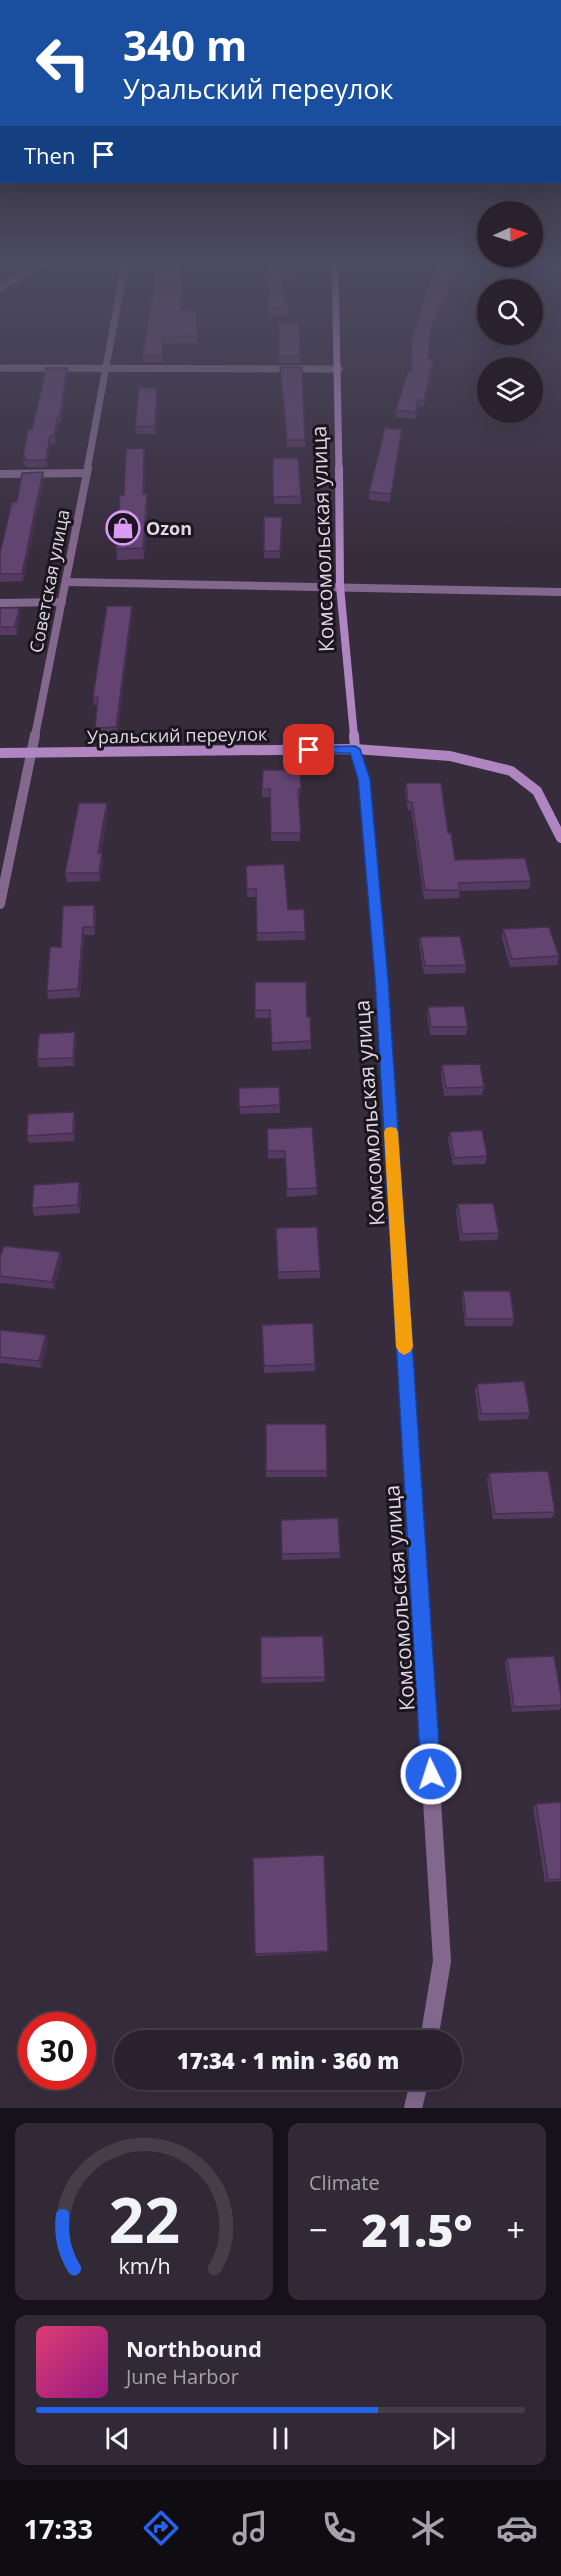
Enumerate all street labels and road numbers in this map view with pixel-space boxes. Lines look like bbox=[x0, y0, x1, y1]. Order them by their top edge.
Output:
street label: Комсомольская улица bbox=[304, 425, 340, 653]
street label: Советская улица bbox=[23, 507, 75, 655]
street label: Уральский переулок bbox=[87, 721, 268, 749]
street label: Комсомольская улица bbox=[347, 999, 391, 1227]
street label: Комсомольская улица bbox=[377, 1484, 421, 1712]

